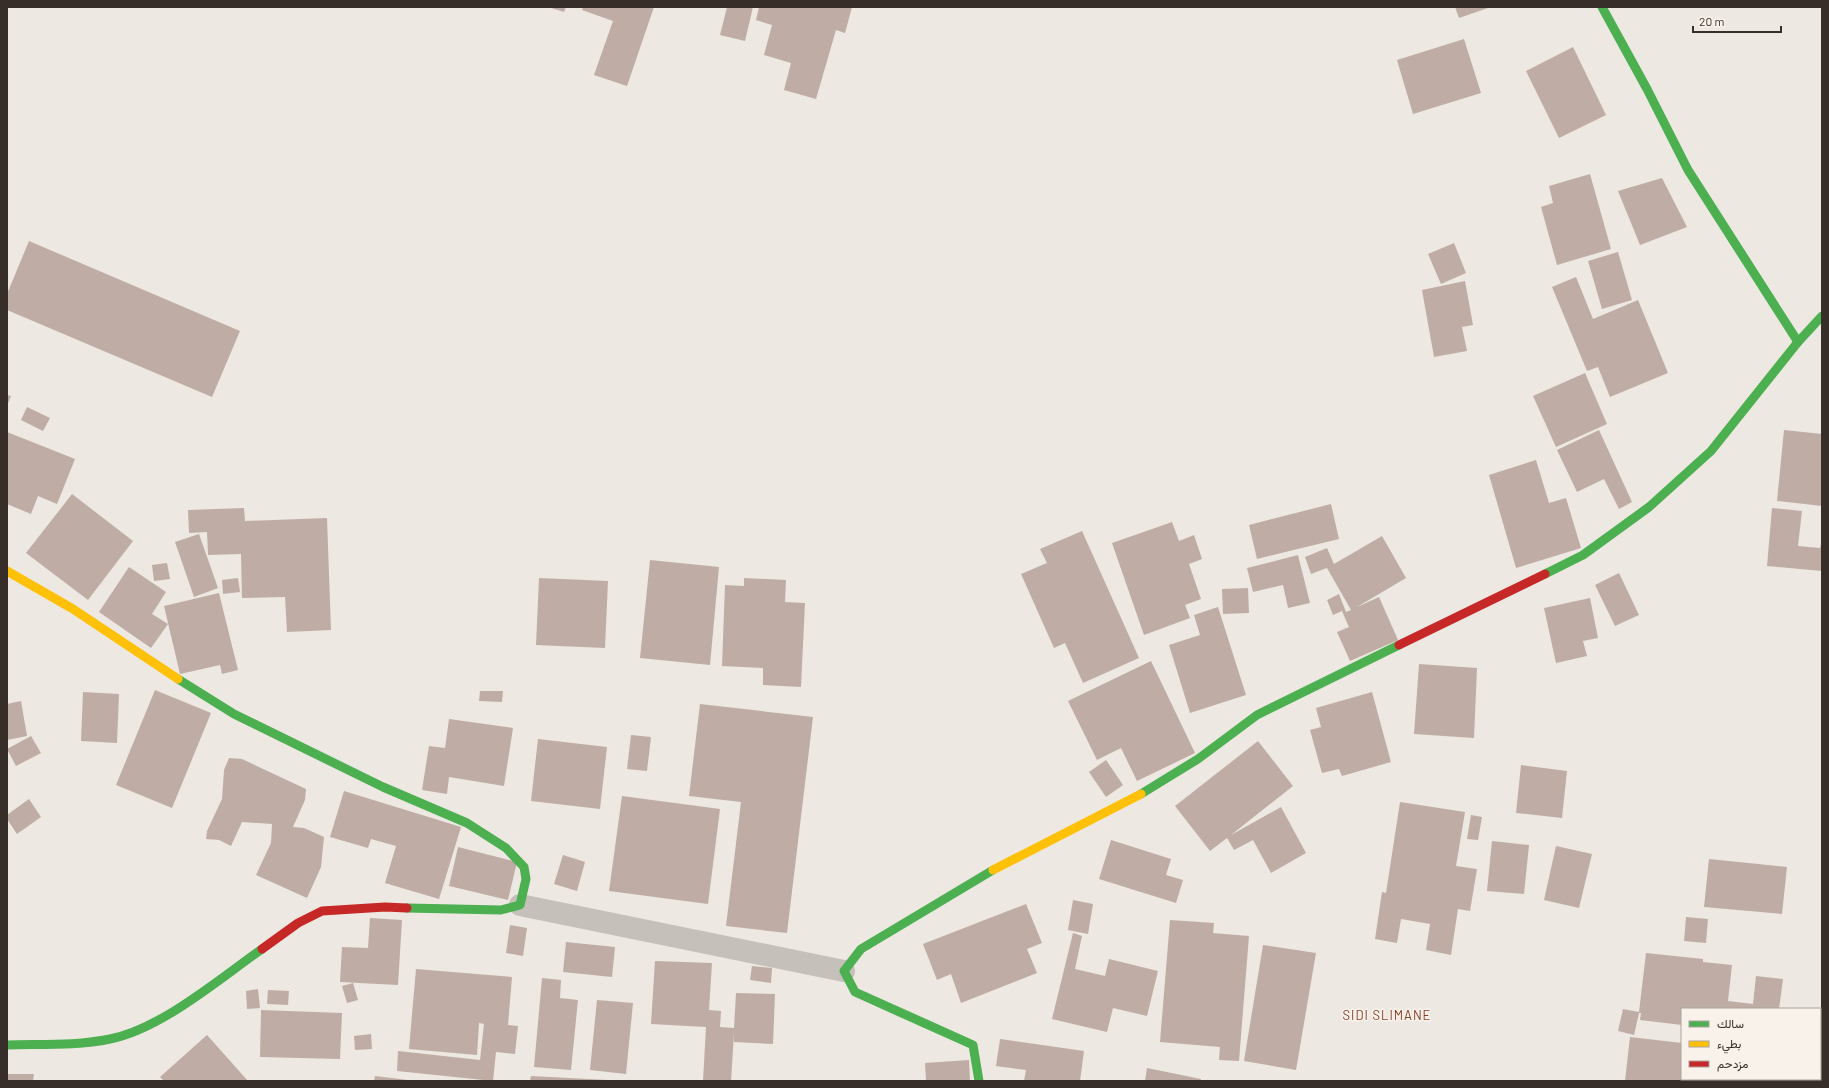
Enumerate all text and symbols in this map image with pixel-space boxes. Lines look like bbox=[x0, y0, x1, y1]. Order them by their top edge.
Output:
scale bar bbox=[1693, 8, 1781, 34]
text: 20 m bbox=[1699, 14, 1725, 28]
district label: SIDI SLIMANE bbox=[1343, 1007, 1431, 1023]
legend bbox=[1681, 1008, 1821, 1080]
text: سالك bbox=[1717, 1016, 1744, 1030]
text: بطيء bbox=[1717, 1036, 1741, 1054]
text: مزدحم bbox=[1717, 1056, 1748, 1072]

